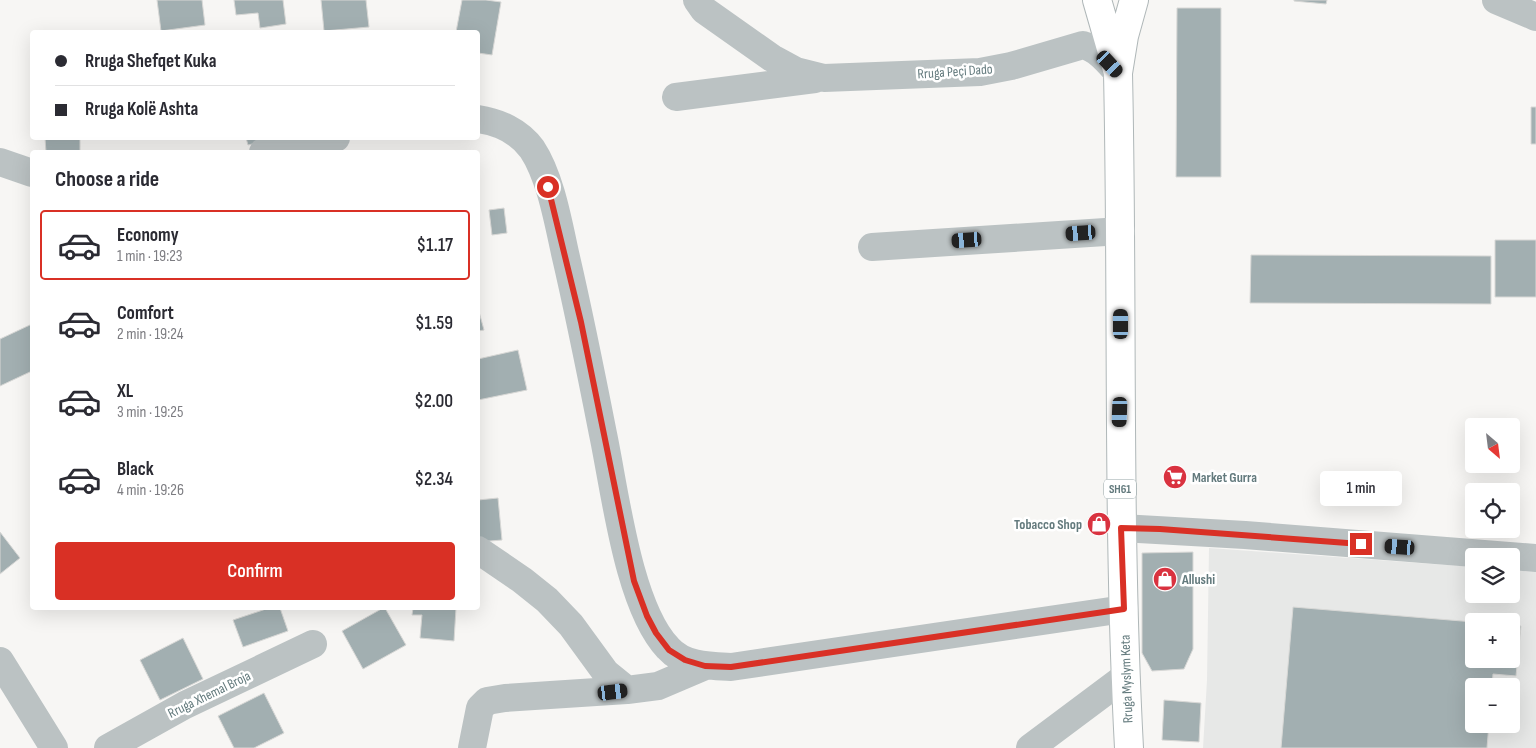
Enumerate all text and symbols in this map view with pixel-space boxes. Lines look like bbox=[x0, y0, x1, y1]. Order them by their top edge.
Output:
car bbox=[1094, 48, 1125, 80]
text: Rruga Shefqet Kuka bbox=[85, 50, 217, 73]
street label: Rruga Peçi Dado bbox=[917, 60, 993, 83]
text: Rruga Kolë Ashta bbox=[85, 98, 198, 121]
text: Choose a ride bbox=[55, 166, 159, 193]
route start bbox=[537, 176, 559, 198]
icon: car bbox=[57, 223, 102, 268]
text: Economy bbox=[117, 224, 179, 247]
car bbox=[1065, 224, 1096, 242]
car bbox=[951, 231, 982, 249]
text: $1.17 bbox=[417, 234, 453, 257]
text: 1 min · 19:23 bbox=[117, 247, 183, 266]
icon: car bbox=[57, 301, 102, 346]
text: Comfort bbox=[117, 302, 174, 325]
car bbox=[1113, 309, 1128, 339]
text: $1.59 bbox=[415, 312, 453, 335]
text: 2 min · 19:24 bbox=[117, 325, 183, 344]
icon: car bbox=[57, 379, 102, 424]
text: XL bbox=[117, 380, 133, 403]
text: $2.00 bbox=[414, 390, 453, 413]
car bbox=[1111, 397, 1128, 427]
text: 3 min · 19:25 bbox=[117, 403, 183, 422]
north arrow bbox=[1465, 418, 1520, 472]
map controls bbox=[1465, 418, 1520, 733]
icon: car bbox=[57, 457, 102, 502]
text: Black bbox=[117, 458, 154, 481]
supermarket icon: Market Gurra bbox=[1162, 464, 1188, 490]
text: $2.34 bbox=[414, 468, 453, 491]
place label: Market Gurra bbox=[1192, 469, 1257, 486]
callout: 1 min bbox=[1320, 472, 1402, 506]
road number: SH61 bbox=[1104, 479, 1136, 498]
text: 1 min bbox=[1346, 479, 1376, 498]
text: 4 min · 19:26 bbox=[117, 481, 184, 500]
button: locate bbox=[1465, 483, 1520, 538]
shop icon: Tobacco Shop bbox=[1086, 511, 1112, 537]
place label: Tobacco Shop bbox=[1014, 516, 1082, 533]
route end bbox=[1350, 533, 1372, 555]
car bbox=[1384, 538, 1415, 556]
button: Confirm bbox=[55, 542, 455, 600]
button: layers bbox=[1465, 548, 1520, 603]
shop icon: Allushi bbox=[1152, 566, 1178, 592]
place label: Allushi bbox=[1181, 571, 1215, 588]
button: + bbox=[1465, 613, 1520, 668]
street label: Rruga Myslym Keta bbox=[1116, 634, 1137, 724]
street label: Rruga Xhemal Broja bbox=[165, 667, 253, 722]
button: − bbox=[1465, 678, 1520, 733]
car bbox=[597, 683, 628, 701]

